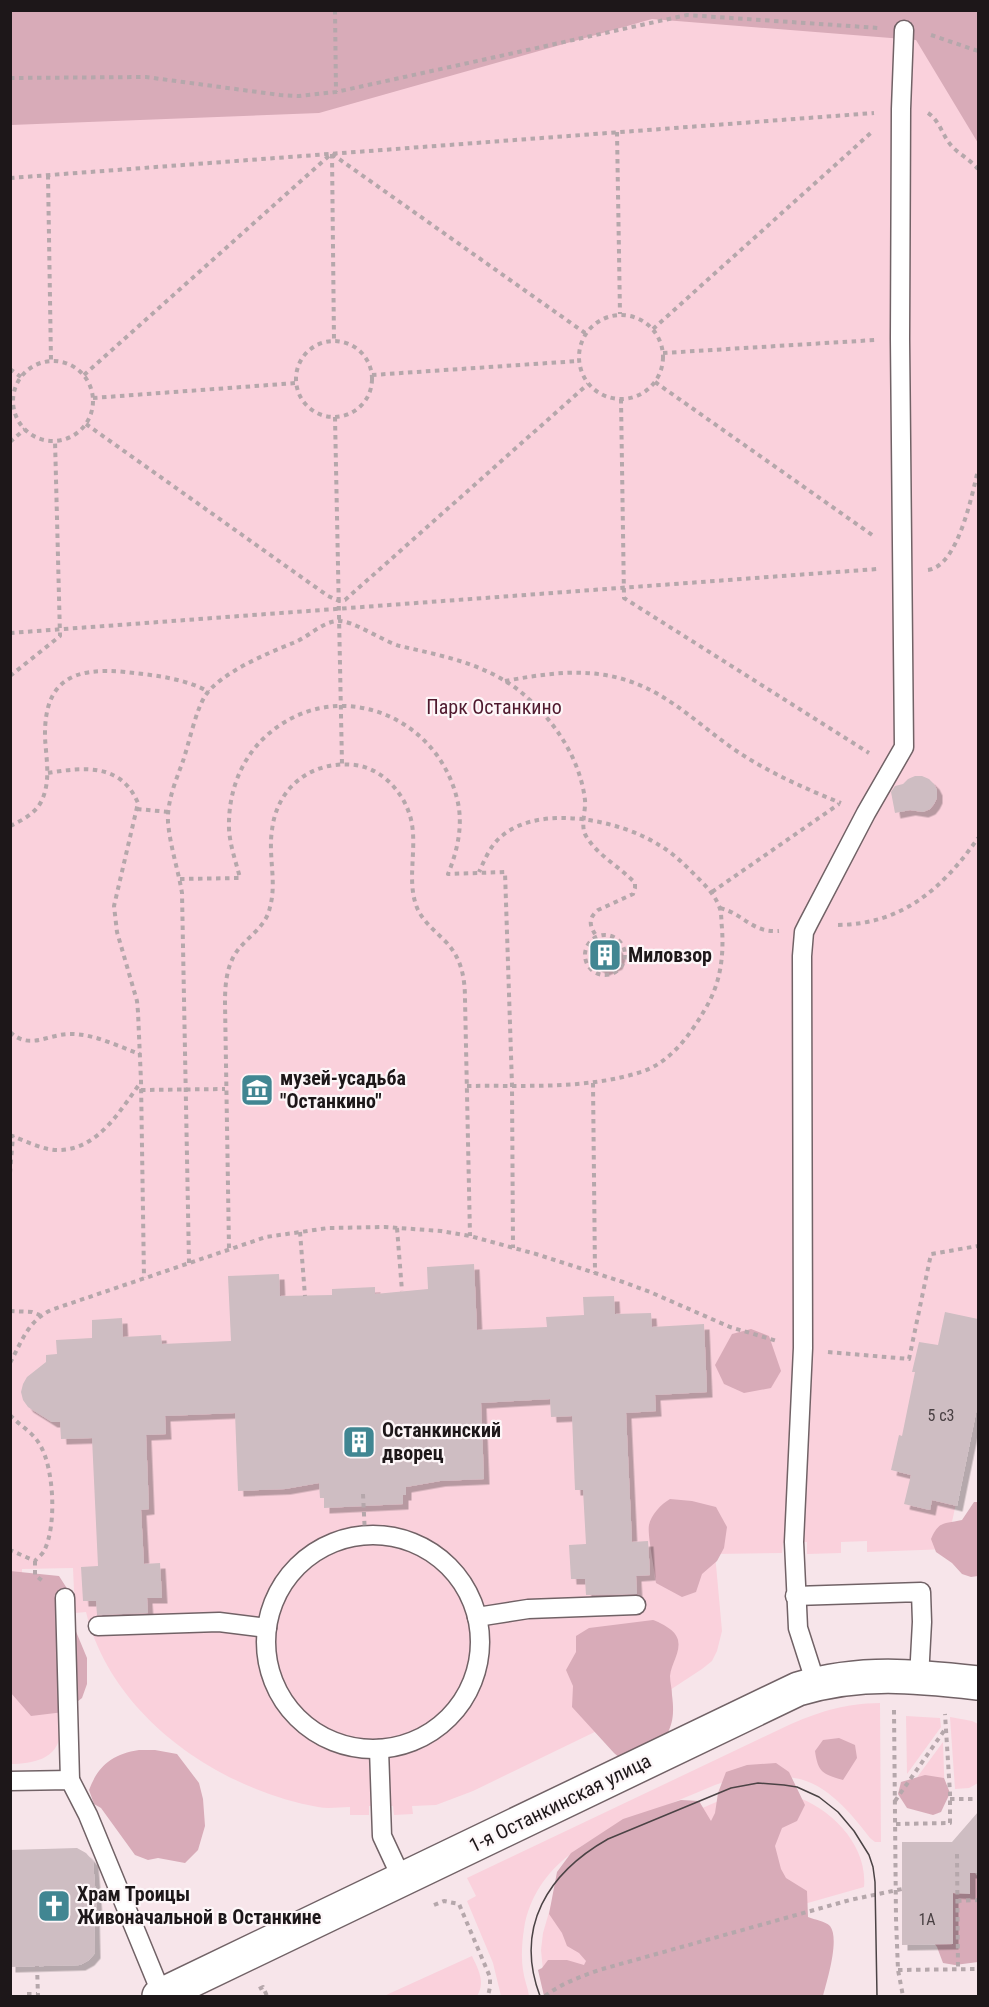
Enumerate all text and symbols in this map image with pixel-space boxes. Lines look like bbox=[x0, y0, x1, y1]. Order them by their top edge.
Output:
park label: Парк Останкино bbox=[426, 695, 562, 719]
building icon: Миловзор bbox=[587, 937, 623, 973]
place label: Миловзор bbox=[628, 943, 712, 967]
place label: музей-усадьба "Останкино" bbox=[280, 1066, 406, 1113]
museum icon: музей-усадьба "Останкино" bbox=[239, 1072, 275, 1108]
house number: 5 с3 bbox=[928, 1406, 954, 1425]
place label: Останкинский дворец bbox=[382, 1418, 501, 1465]
building icon: Останкинский дворец bbox=[341, 1424, 377, 1460]
street label: 1-я Останкинская улица bbox=[465, 1748, 655, 1858]
place label: Храм Троицы Живоначальной в Останкине bbox=[77, 1882, 321, 1929]
church icon: Храм Троицы Живоначальной в Останкине bbox=[36, 1888, 72, 1924]
house number: 1А bbox=[918, 1910, 936, 1929]

